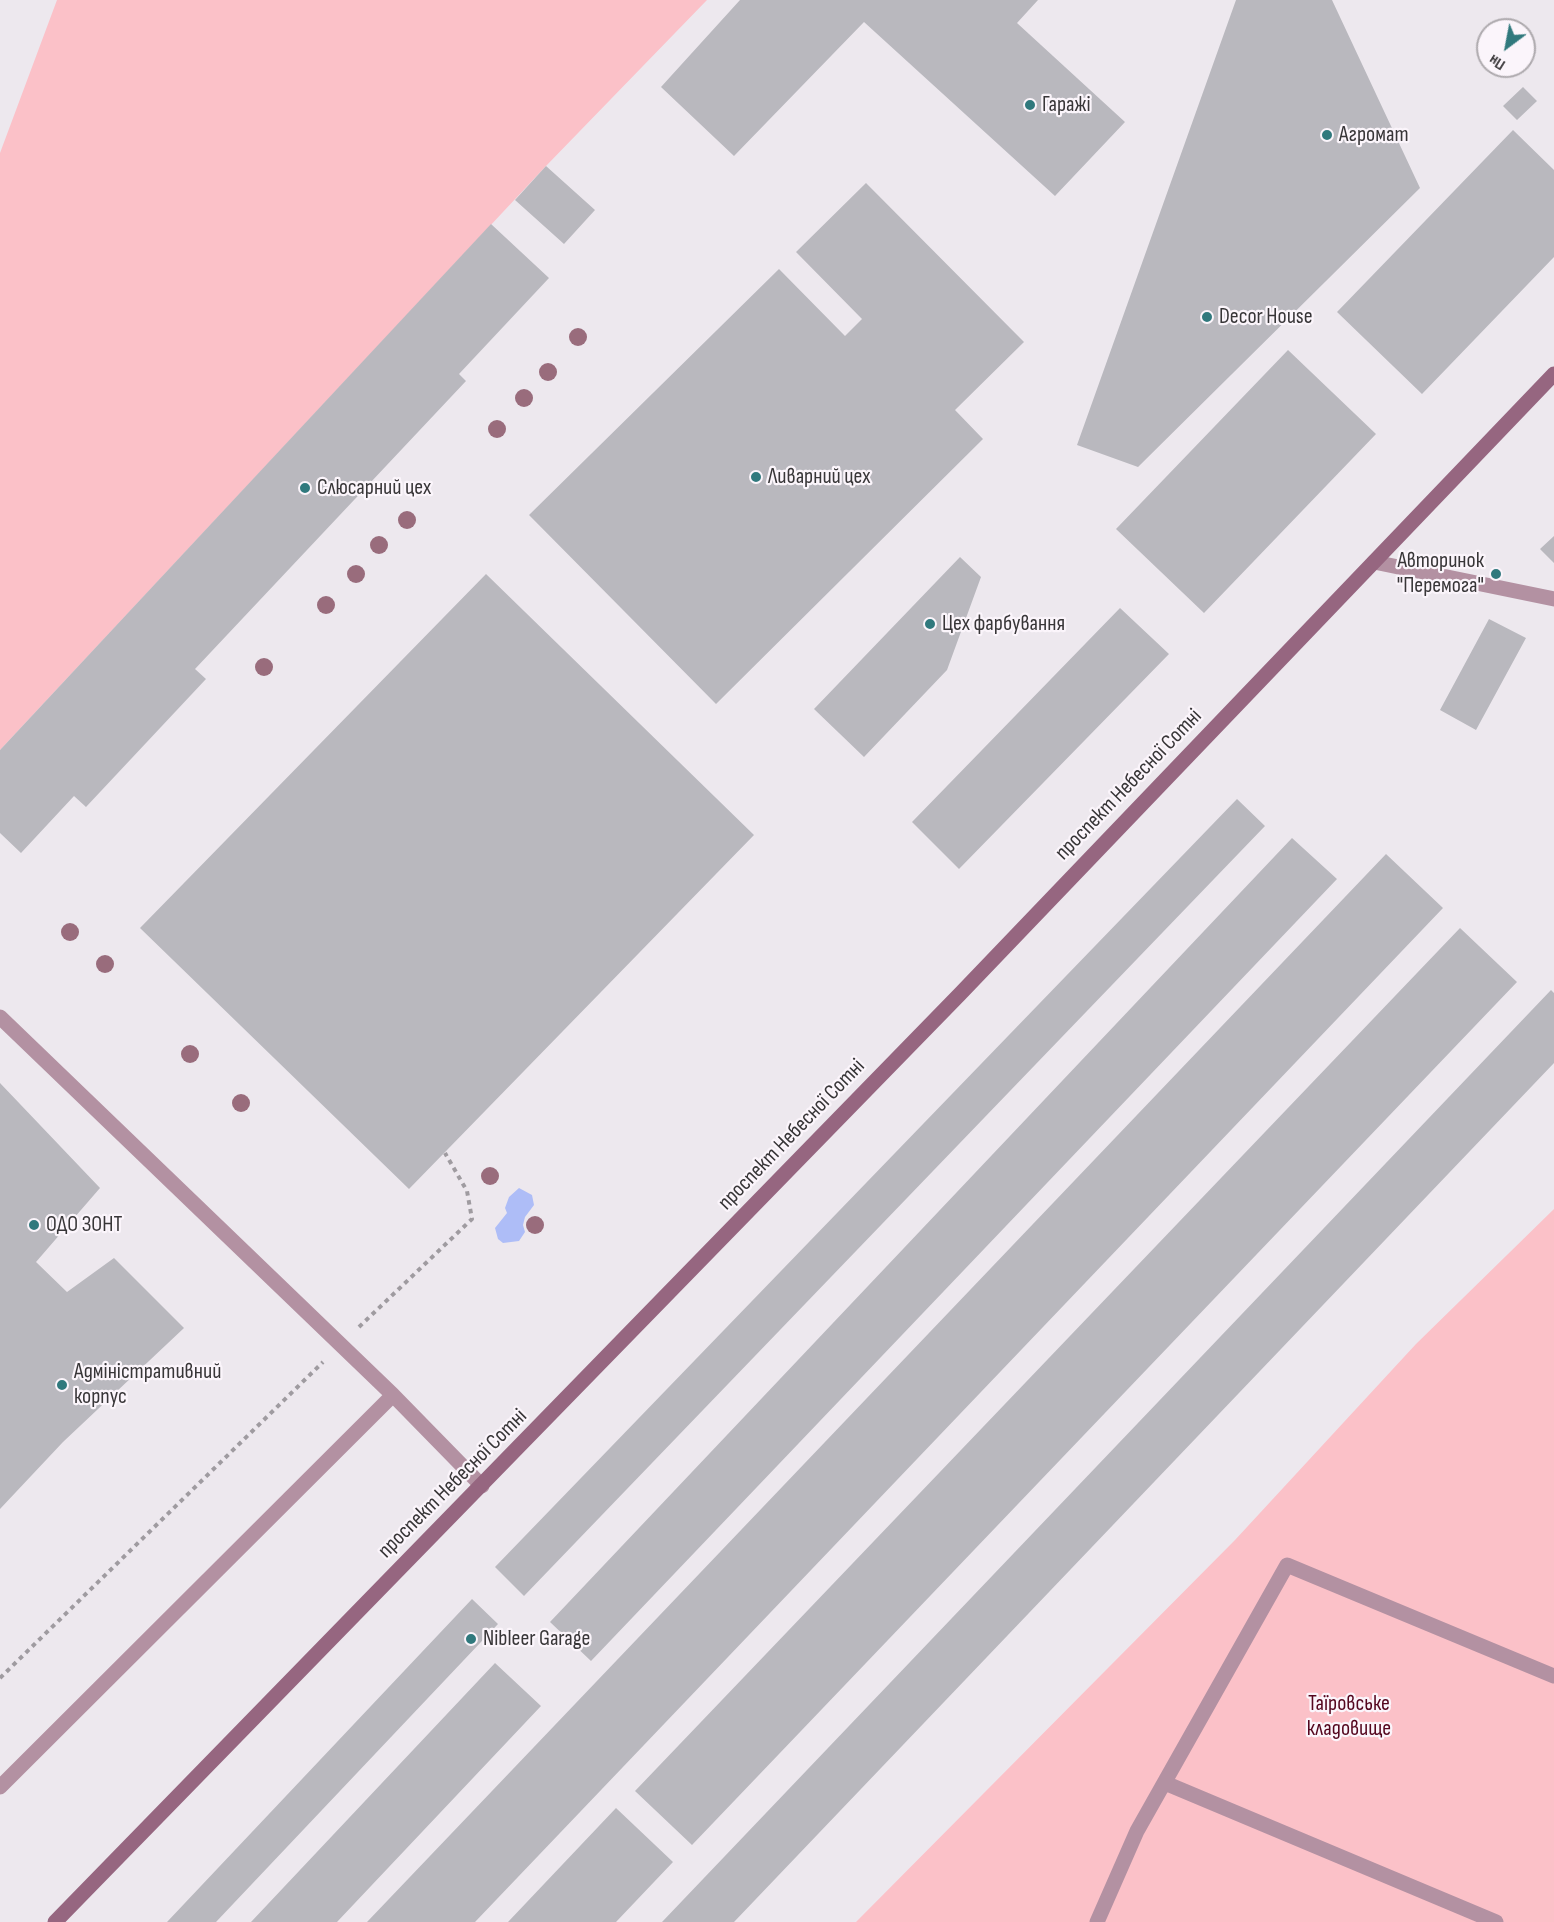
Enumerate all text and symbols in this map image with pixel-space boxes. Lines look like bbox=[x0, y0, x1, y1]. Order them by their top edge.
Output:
north arrow bbox=[1476, 18, 1536, 78]
text: Пн bbox=[1486, 50, 1509, 74]
place label: Гаражі bbox=[1042, 92, 1091, 118]
marker: Гаражі bbox=[1023, 98, 1037, 112]
place label: Агромат bbox=[1339, 122, 1409, 148]
marker: Агромат bbox=[1320, 128, 1334, 142]
place label: Decor House bbox=[1219, 304, 1313, 330]
marker: Decor House bbox=[1200, 310, 1214, 324]
place label: Ливарний цех bbox=[768, 464, 870, 490]
marker: Ливарний цех bbox=[749, 470, 763, 484]
place label: Слюсарний цех bbox=[317, 475, 431, 501]
marker: Слюсарний цех bbox=[298, 481, 312, 495]
place label: Авторинок "Перемога" bbox=[1397, 548, 1484, 600]
marker: Авторинок "Перемога" bbox=[1489, 567, 1503, 581]
place label: Цех фарбування bbox=[942, 611, 1065, 637]
marker: Цех фарбування bbox=[923, 617, 937, 631]
street label: проспект Небесної Сотні bbox=[1050, 704, 1208, 866]
street label: проспект Небесної Сотні bbox=[713, 1054, 871, 1216]
place label: ОДО ЗОНТ bbox=[46, 1212, 122, 1238]
marker: ОДО ЗОНТ bbox=[27, 1218, 41, 1232]
place label: Адміністративний корпус bbox=[74, 1359, 221, 1410]
marker: Адміністративний корпус bbox=[55, 1378, 69, 1392]
street label: проспект Небесної Сотні bbox=[373, 1404, 533, 1564]
place label: Nibleer Garage bbox=[483, 1626, 590, 1652]
marker: Nibleer Garage bbox=[464, 1632, 478, 1646]
park label: Таїровське кладовище bbox=[1307, 1691, 1391, 1742]

